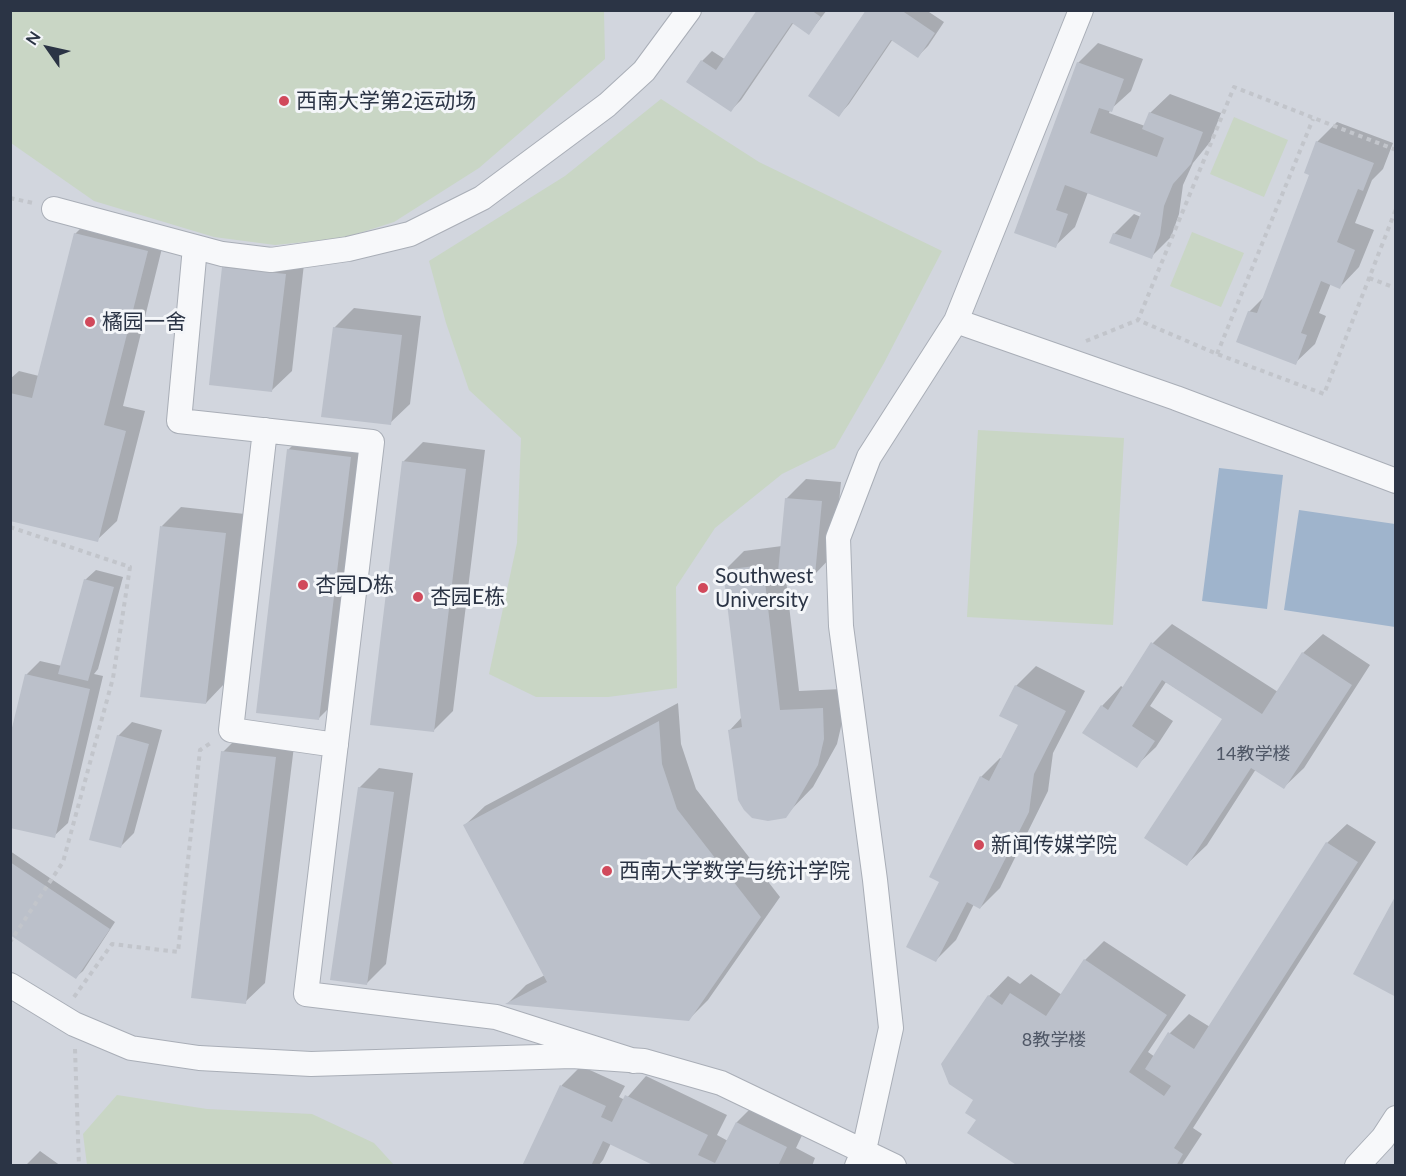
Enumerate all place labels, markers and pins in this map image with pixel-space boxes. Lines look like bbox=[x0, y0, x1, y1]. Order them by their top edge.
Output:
place label: 西南大学第2运动场 bbox=[296, 88, 476, 114]
marker: 西南大学第2运动场 bbox=[277, 94, 291, 108]
place label: 橘园一舍 bbox=[102, 309, 186, 335]
marker: 橘园一舍 bbox=[83, 315, 97, 329]
place label: Southwest University bbox=[715, 563, 813, 613]
place label: 杏园D栋 bbox=[315, 572, 394, 598]
marker: 杏园D栋 bbox=[296, 578, 310, 592]
marker: Southwest University bbox=[696, 581, 710, 595]
place label: 杏园E栋 bbox=[430, 584, 505, 610]
marker: 杏园E栋 bbox=[411, 590, 425, 604]
place label: 新闻传媒学院 bbox=[991, 832, 1117, 858]
marker: 新闻传媒学院 bbox=[972, 838, 986, 852]
place label: 西南大学数学与统计学院 bbox=[619, 858, 850, 884]
marker: 西南大学数学与统计学院 bbox=[600, 864, 614, 878]

